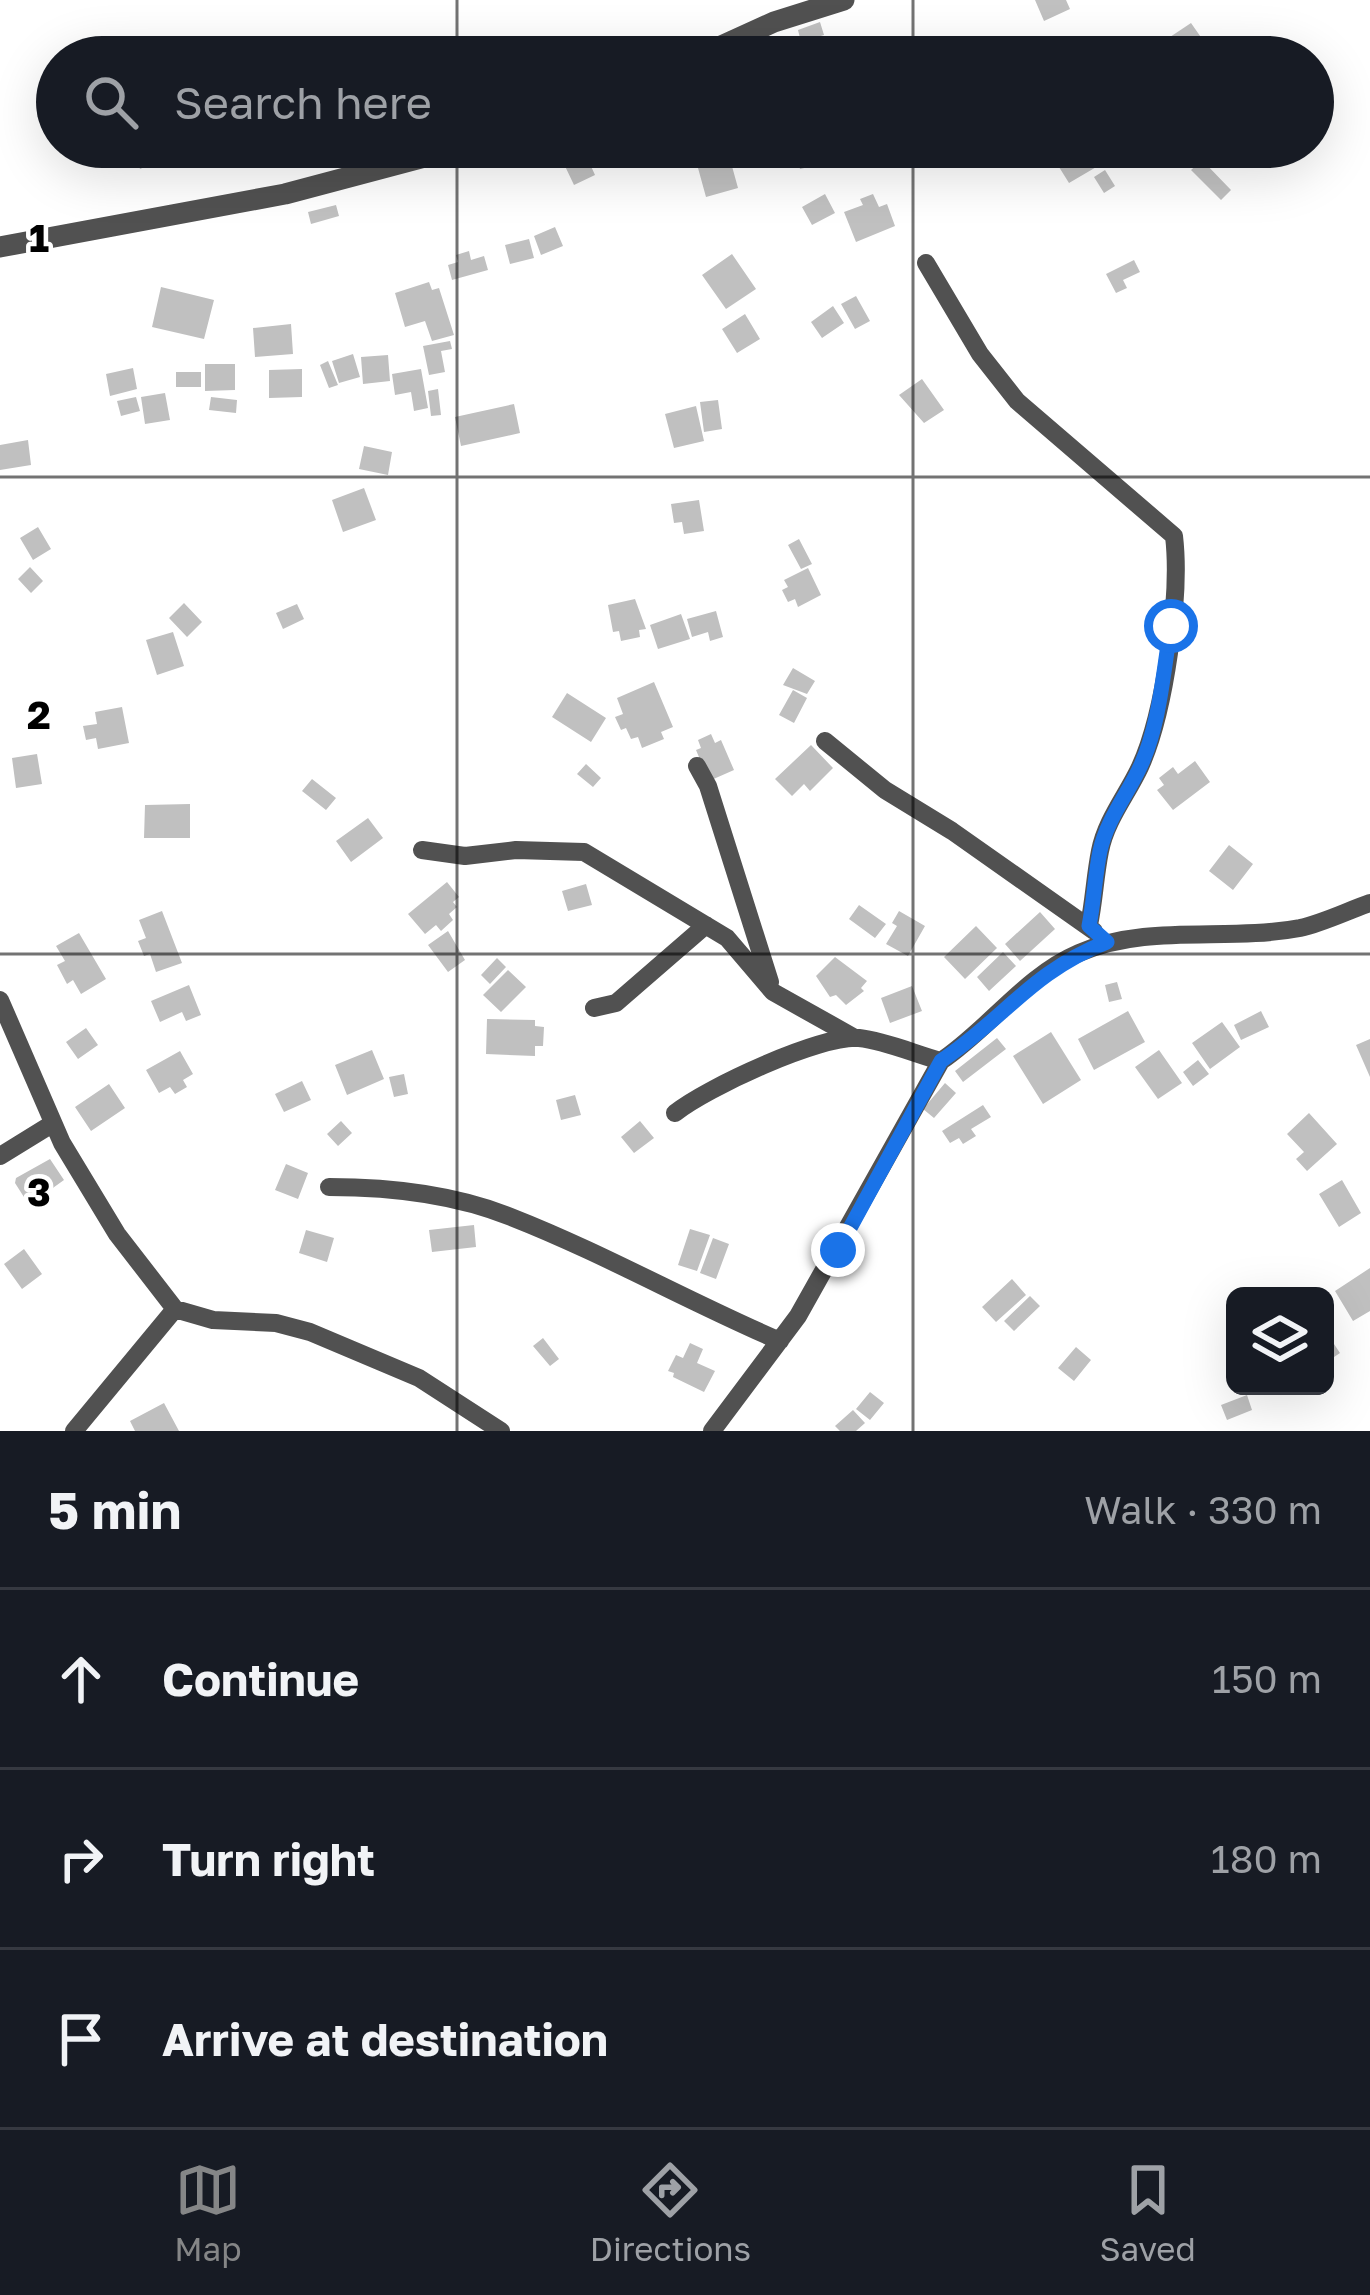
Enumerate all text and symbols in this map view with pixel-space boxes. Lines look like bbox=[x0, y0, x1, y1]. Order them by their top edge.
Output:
search box bbox=[36, 36, 1334, 168]
icon: search bbox=[78, 69, 144, 135]
text: Search here bbox=[174, 75, 432, 129]
text: 1 bbox=[29, 214, 49, 261]
route start bbox=[1144, 599, 1198, 653]
text: 2 bbox=[27, 691, 51, 738]
text: 3 bbox=[27, 1168, 51, 1215]
route end bbox=[811, 1223, 865, 1277]
map controls bbox=[1226, 1287, 1334, 1395]
button: layers bbox=[1226, 1287, 1334, 1395]
text: 5 min bbox=[48, 1479, 181, 1540]
text: Walk · 330 m bbox=[1084, 1486, 1322, 1533]
icon: ahead bbox=[48, 1646, 114, 1712]
text: Continue bbox=[162, 1652, 359, 1706]
text: 150 m bbox=[1212, 1655, 1322, 1702]
icon: right bbox=[48, 1826, 114, 1892]
text: Turn right bbox=[162, 1832, 375, 1886]
text: 180 m bbox=[1211, 1835, 1322, 1882]
icon: arrive bbox=[48, 2006, 114, 2072]
text: Arrive at destination bbox=[162, 2012, 608, 2066]
tab: Map bbox=[174, 2157, 242, 2268]
tab: Directions bbox=[590, 2157, 751, 2268]
tab: Saved bbox=[1099, 2157, 1196, 2268]

